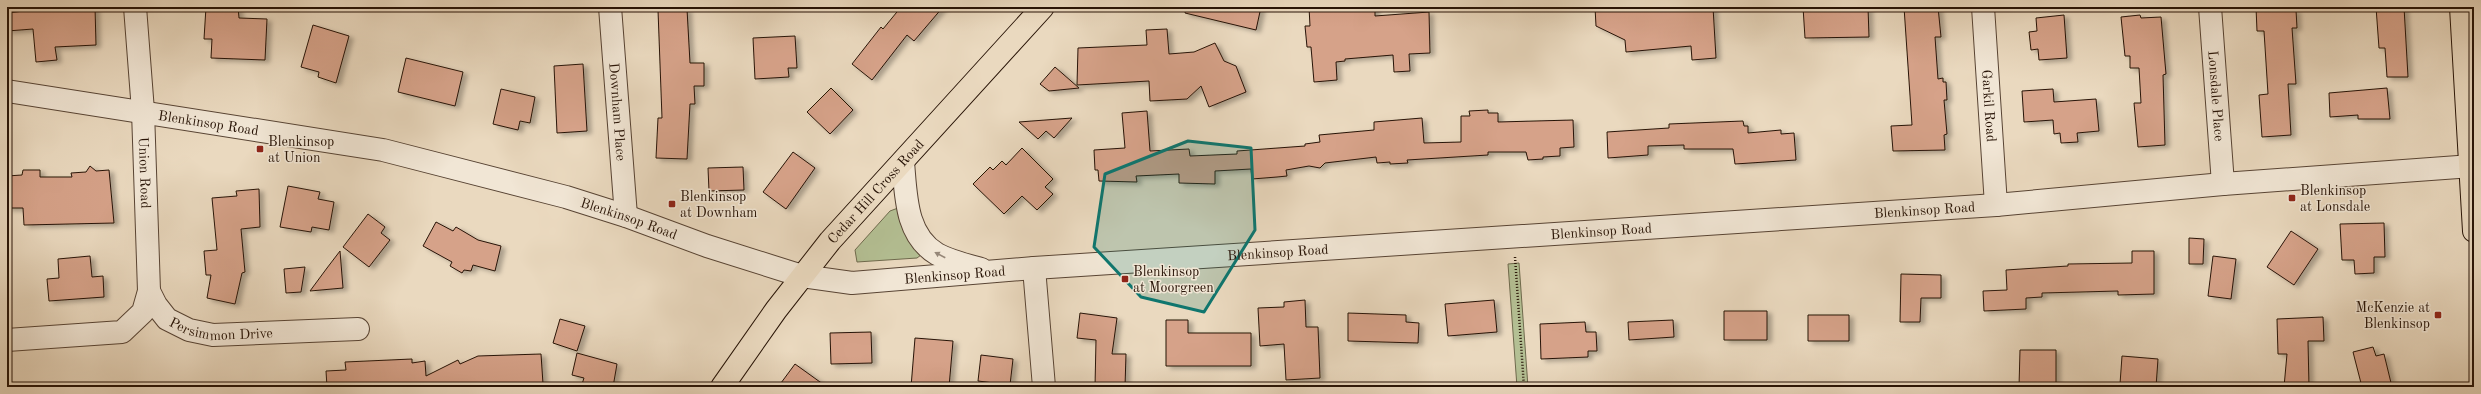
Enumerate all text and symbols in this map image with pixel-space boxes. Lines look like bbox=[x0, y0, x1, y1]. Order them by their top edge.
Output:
street label: Lonsdale Place bbox=[2205, 50, 2226, 142]
street label: Downham Place bbox=[606, 62, 628, 161]
street label: Garkil Road bbox=[1979, 69, 1998, 143]
street label: Blenkinsop Road bbox=[157, 109, 260, 138]
place label: Blenkinsop at Union bbox=[268, 135, 334, 165]
street label: Union Road bbox=[136, 137, 152, 209]
street label: Cedar Hill Cross Road bbox=[825, 137, 927, 247]
marker: Blenkinsop at Union bbox=[255, 144, 265, 154]
place label: Blenkinsop at Lonsdale bbox=[2300, 184, 2370, 214]
place label: Blenkinsop at Downham bbox=[680, 190, 757, 220]
marker: Blenkinsop at Lonsdale bbox=[2287, 193, 2297, 203]
street label: Blenkinsop Road bbox=[579, 196, 679, 242]
marker: Blenkinsop at Downham bbox=[667, 199, 677, 209]
street label: Blenkinsop Road bbox=[1873, 200, 1976, 221]
street label: Blenkinsop Road bbox=[1550, 222, 1652, 242]
street label: Blenkinsop Road bbox=[1227, 243, 1329, 263]
one-way arrow bbox=[934, 251, 946, 258]
street label: Blenkinsop Road bbox=[904, 264, 1006, 287]
place label: Blenkinsop at Moorgreen bbox=[1133, 265, 1214, 295]
marker: Blenkinsop at Moorgreen bbox=[1120, 274, 1130, 284]
place label: McKenzie at Blenkinsop bbox=[2355, 301, 2430, 331]
marker: McKenzie at Blenkinsop bbox=[2433, 310, 2443, 320]
street label: Persimmon Drive bbox=[167, 315, 273, 343]

